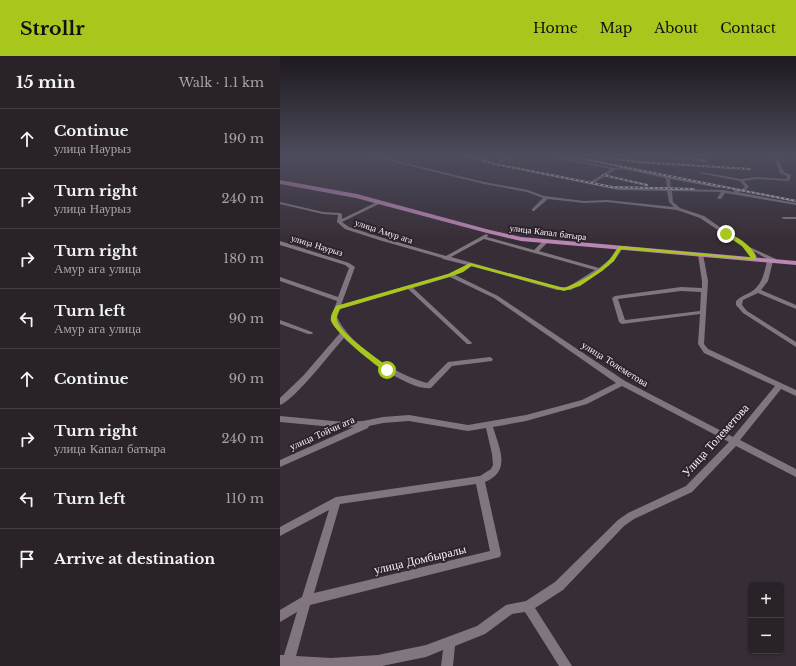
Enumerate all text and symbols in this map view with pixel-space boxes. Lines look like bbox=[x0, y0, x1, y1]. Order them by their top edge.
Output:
text: Strollr bbox=[20, 17, 85, 40]
text: Home bbox=[533, 19, 578, 37]
text: Map bbox=[600, 19, 632, 37]
text: About bbox=[654, 19, 698, 37]
text: Contact bbox=[720, 19, 776, 37]
text: 15 min bbox=[16, 72, 75, 93]
text: Walk · 1.1 km bbox=[179, 74, 264, 91]
text: Continue bbox=[54, 121, 129, 140]
icon: ahead bbox=[16, 128, 38, 150]
text: 190 m bbox=[223, 130, 264, 147]
text: улица Наурыз bbox=[54, 140, 131, 157]
text: Turn right bbox=[54, 181, 137, 200]
icon: right bbox=[16, 188, 38, 210]
text: 240 m bbox=[221, 190, 264, 207]
text: улица Наурыз bbox=[54, 200, 131, 217]
street label: улица Амур ага bbox=[354, 216, 414, 246]
street label: улица Капал батыра bbox=[509, 222, 587, 242]
route end bbox=[717, 225, 735, 243]
street label: улица Наурыз bbox=[290, 232, 345, 258]
text: Turn right bbox=[54, 241, 137, 260]
icon: right bbox=[16, 248, 38, 270]
text: 180 m bbox=[223, 250, 264, 267]
text: Амур ага улица bbox=[54, 260, 141, 277]
text: Turn left bbox=[54, 301, 125, 320]
icon: left bbox=[16, 308, 38, 330]
text: 90 m bbox=[229, 310, 264, 327]
text: Амур ага улица bbox=[54, 320, 141, 337]
street label: улица Толеметова bbox=[579, 338, 651, 390]
route start bbox=[378, 361, 396, 379]
icon: ahead bbox=[16, 368, 38, 390]
text: Continue bbox=[54, 369, 129, 388]
text: 90 m bbox=[229, 370, 264, 387]
street label: Улица Толеметова bbox=[678, 400, 752, 480]
street label: улица Тойчи ата bbox=[288, 413, 357, 453]
text: Turn right bbox=[54, 421, 137, 440]
icon: right bbox=[16, 428, 38, 450]
text: 240 m bbox=[221, 430, 264, 447]
text: улица Капал батыра bbox=[54, 440, 166, 457]
icon: left bbox=[16, 488, 38, 510]
text: Turn left bbox=[54, 489, 125, 508]
text: 110 m bbox=[225, 490, 264, 507]
street label: улица Домбыралы bbox=[372, 541, 468, 577]
icon: arrive bbox=[16, 548, 38, 570]
text: Arrive at destination bbox=[54, 549, 215, 568]
map controls bbox=[748, 582, 784, 654]
button: + bbox=[748, 582, 784, 618]
button: − bbox=[748, 618, 784, 654]

